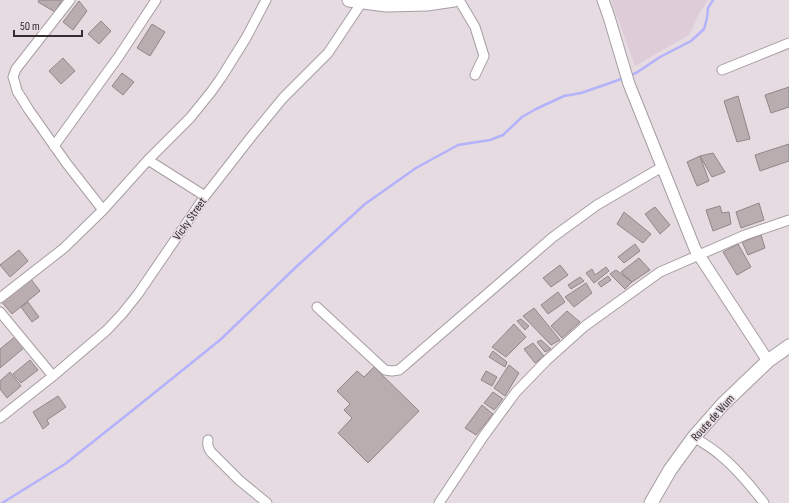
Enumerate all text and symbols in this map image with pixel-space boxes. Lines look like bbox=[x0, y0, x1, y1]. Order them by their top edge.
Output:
scale bar bbox=[14, 12, 82, 38]
text: 50 m bbox=[20, 19, 40, 34]
street label: Vicky Street bbox=[170, 194, 210, 243]
street label: Route de Wum bbox=[688, 391, 738, 445]

